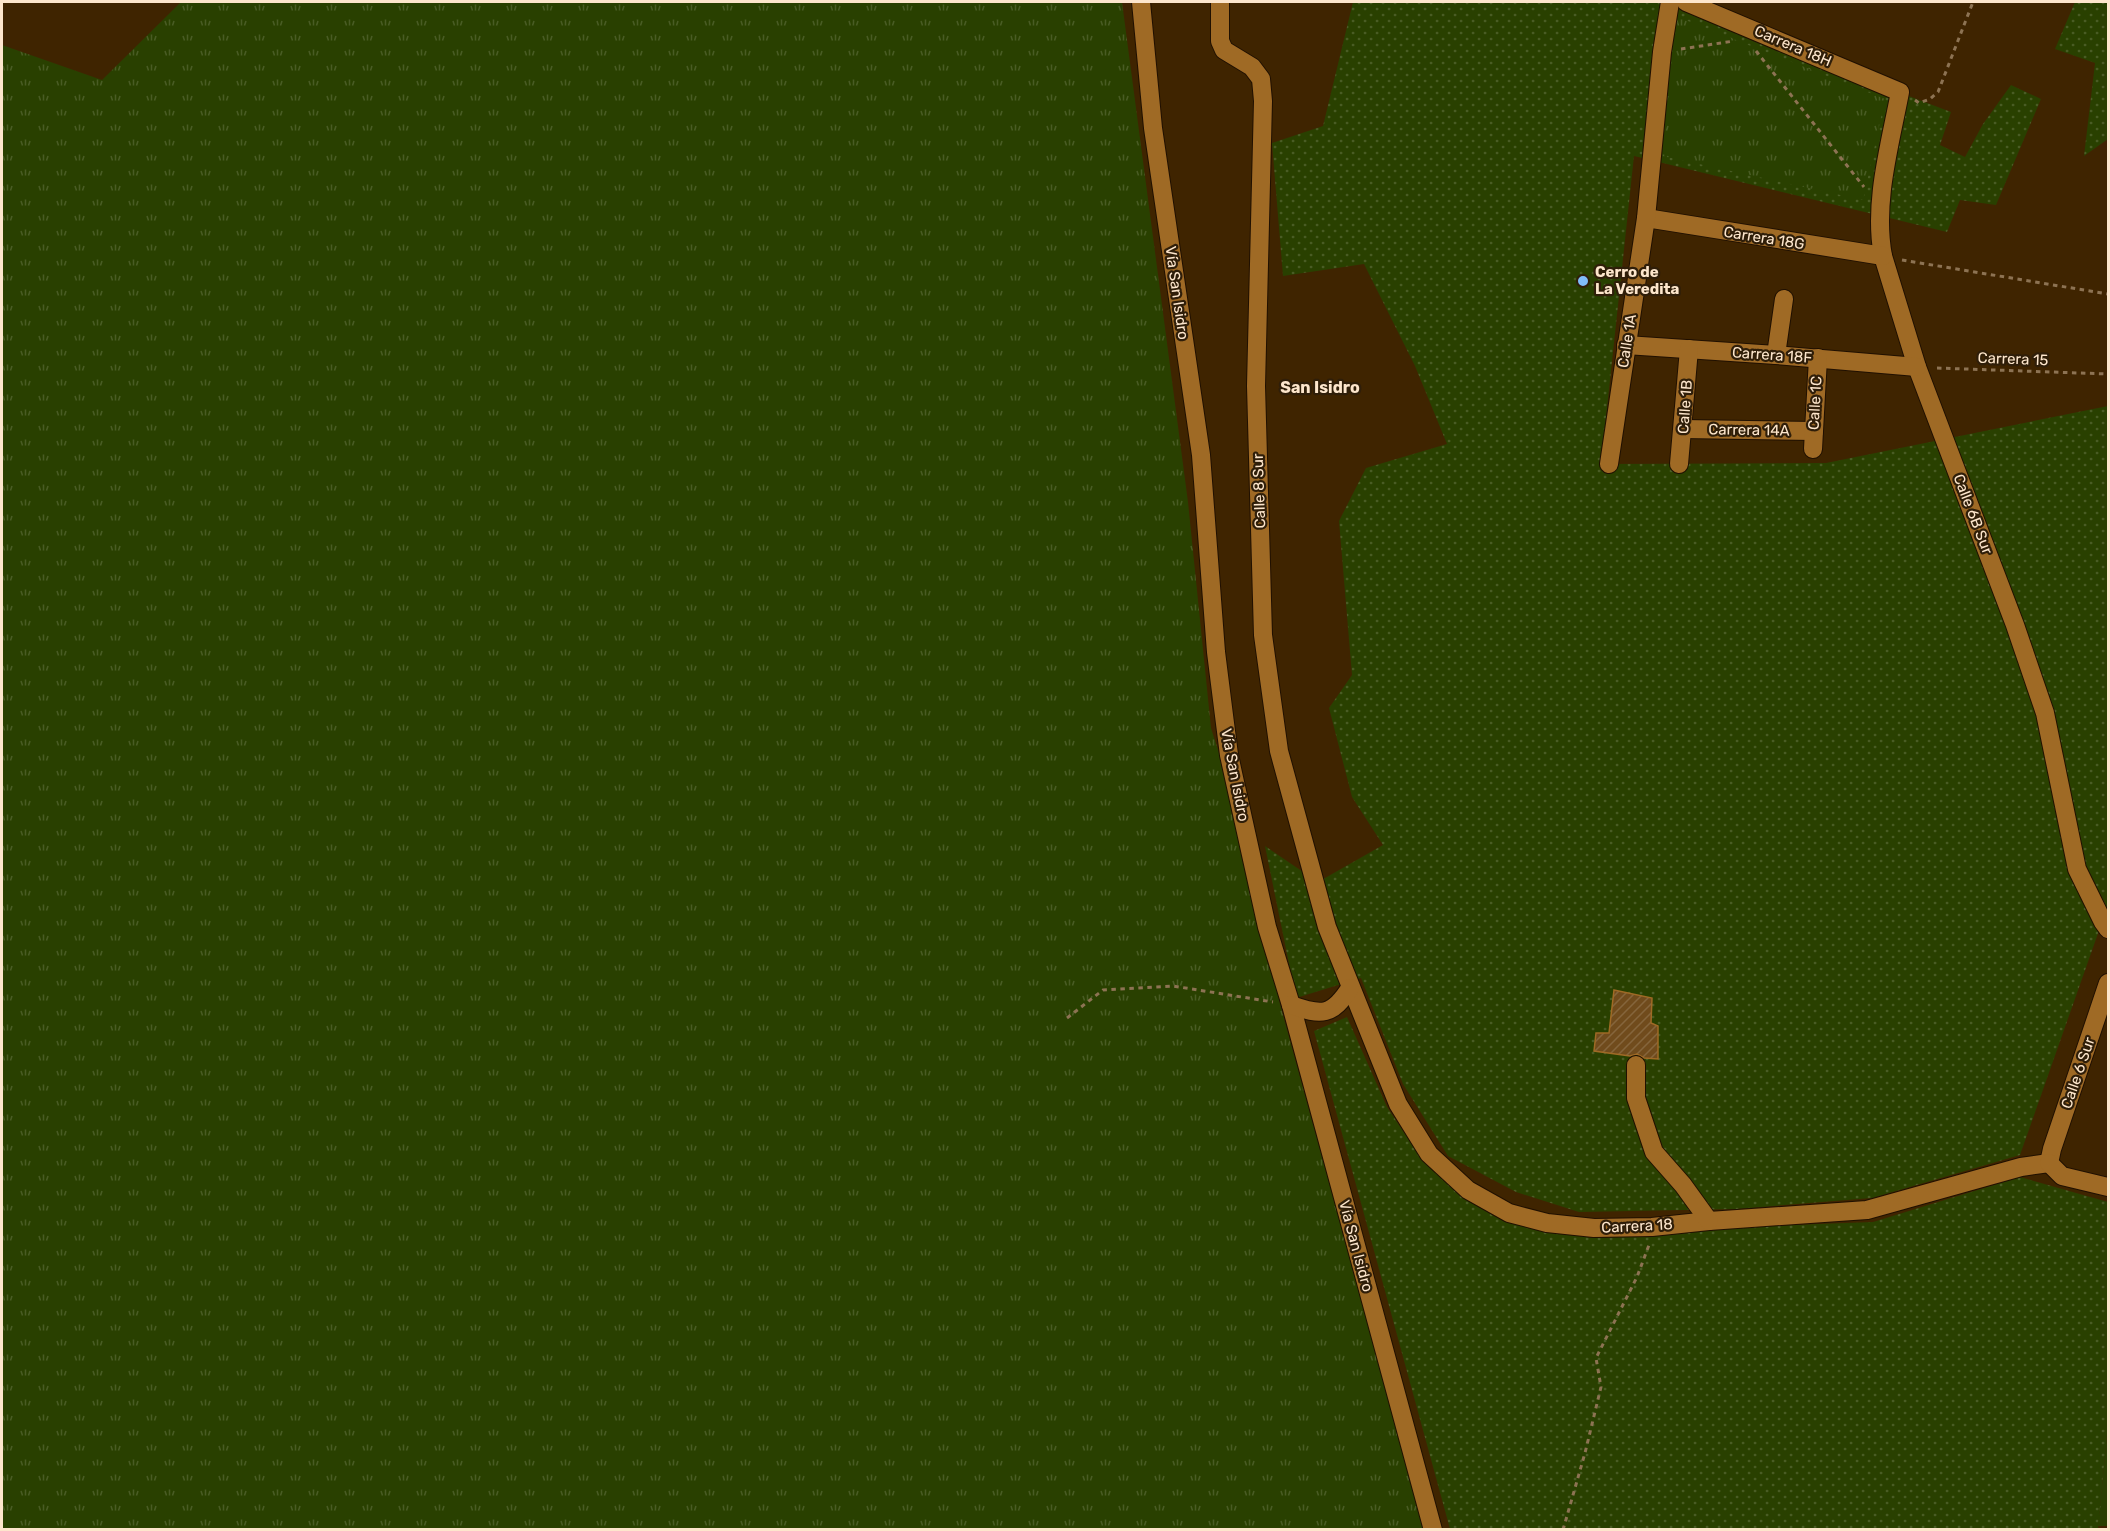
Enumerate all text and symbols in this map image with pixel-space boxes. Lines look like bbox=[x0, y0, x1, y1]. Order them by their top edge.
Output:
street label: Carrera 18H bbox=[1752, 22, 1834, 70]
street label: Carrera 18G bbox=[1722, 223, 1806, 253]
street label: Vía San Isidro bbox=[1162, 245, 1192, 341]
place label: Cerro de La Veredita bbox=[1595, 263, 1680, 298]
marker: Cerro de La Veredita bbox=[1576, 274, 1590, 288]
street label: Calle 1A bbox=[1614, 313, 1640, 369]
street label: Carrera 18F bbox=[1731, 343, 1813, 367]
street label: Carrera 15 bbox=[1977, 349, 2049, 369]
street label: Calle 1C bbox=[1805, 376, 1825, 430]
district label: San Isidro bbox=[1280, 378, 1360, 397]
street label: Calle 1B bbox=[1674, 379, 1696, 435]
street label: Carrera 14A bbox=[1708, 420, 1790, 440]
street label: Calle 8 Sur bbox=[1249, 453, 1269, 529]
street label: Calle 6B Sur bbox=[1949, 471, 1997, 557]
street label: Vía San Isidro bbox=[1217, 727, 1253, 823]
street label: Calle 6 Sur bbox=[2057, 1035, 2099, 1111]
street label: Vía San Isidro bbox=[1335, 1198, 1377, 1294]
street label: Carrera 18 bbox=[1601, 1215, 1673, 1237]

